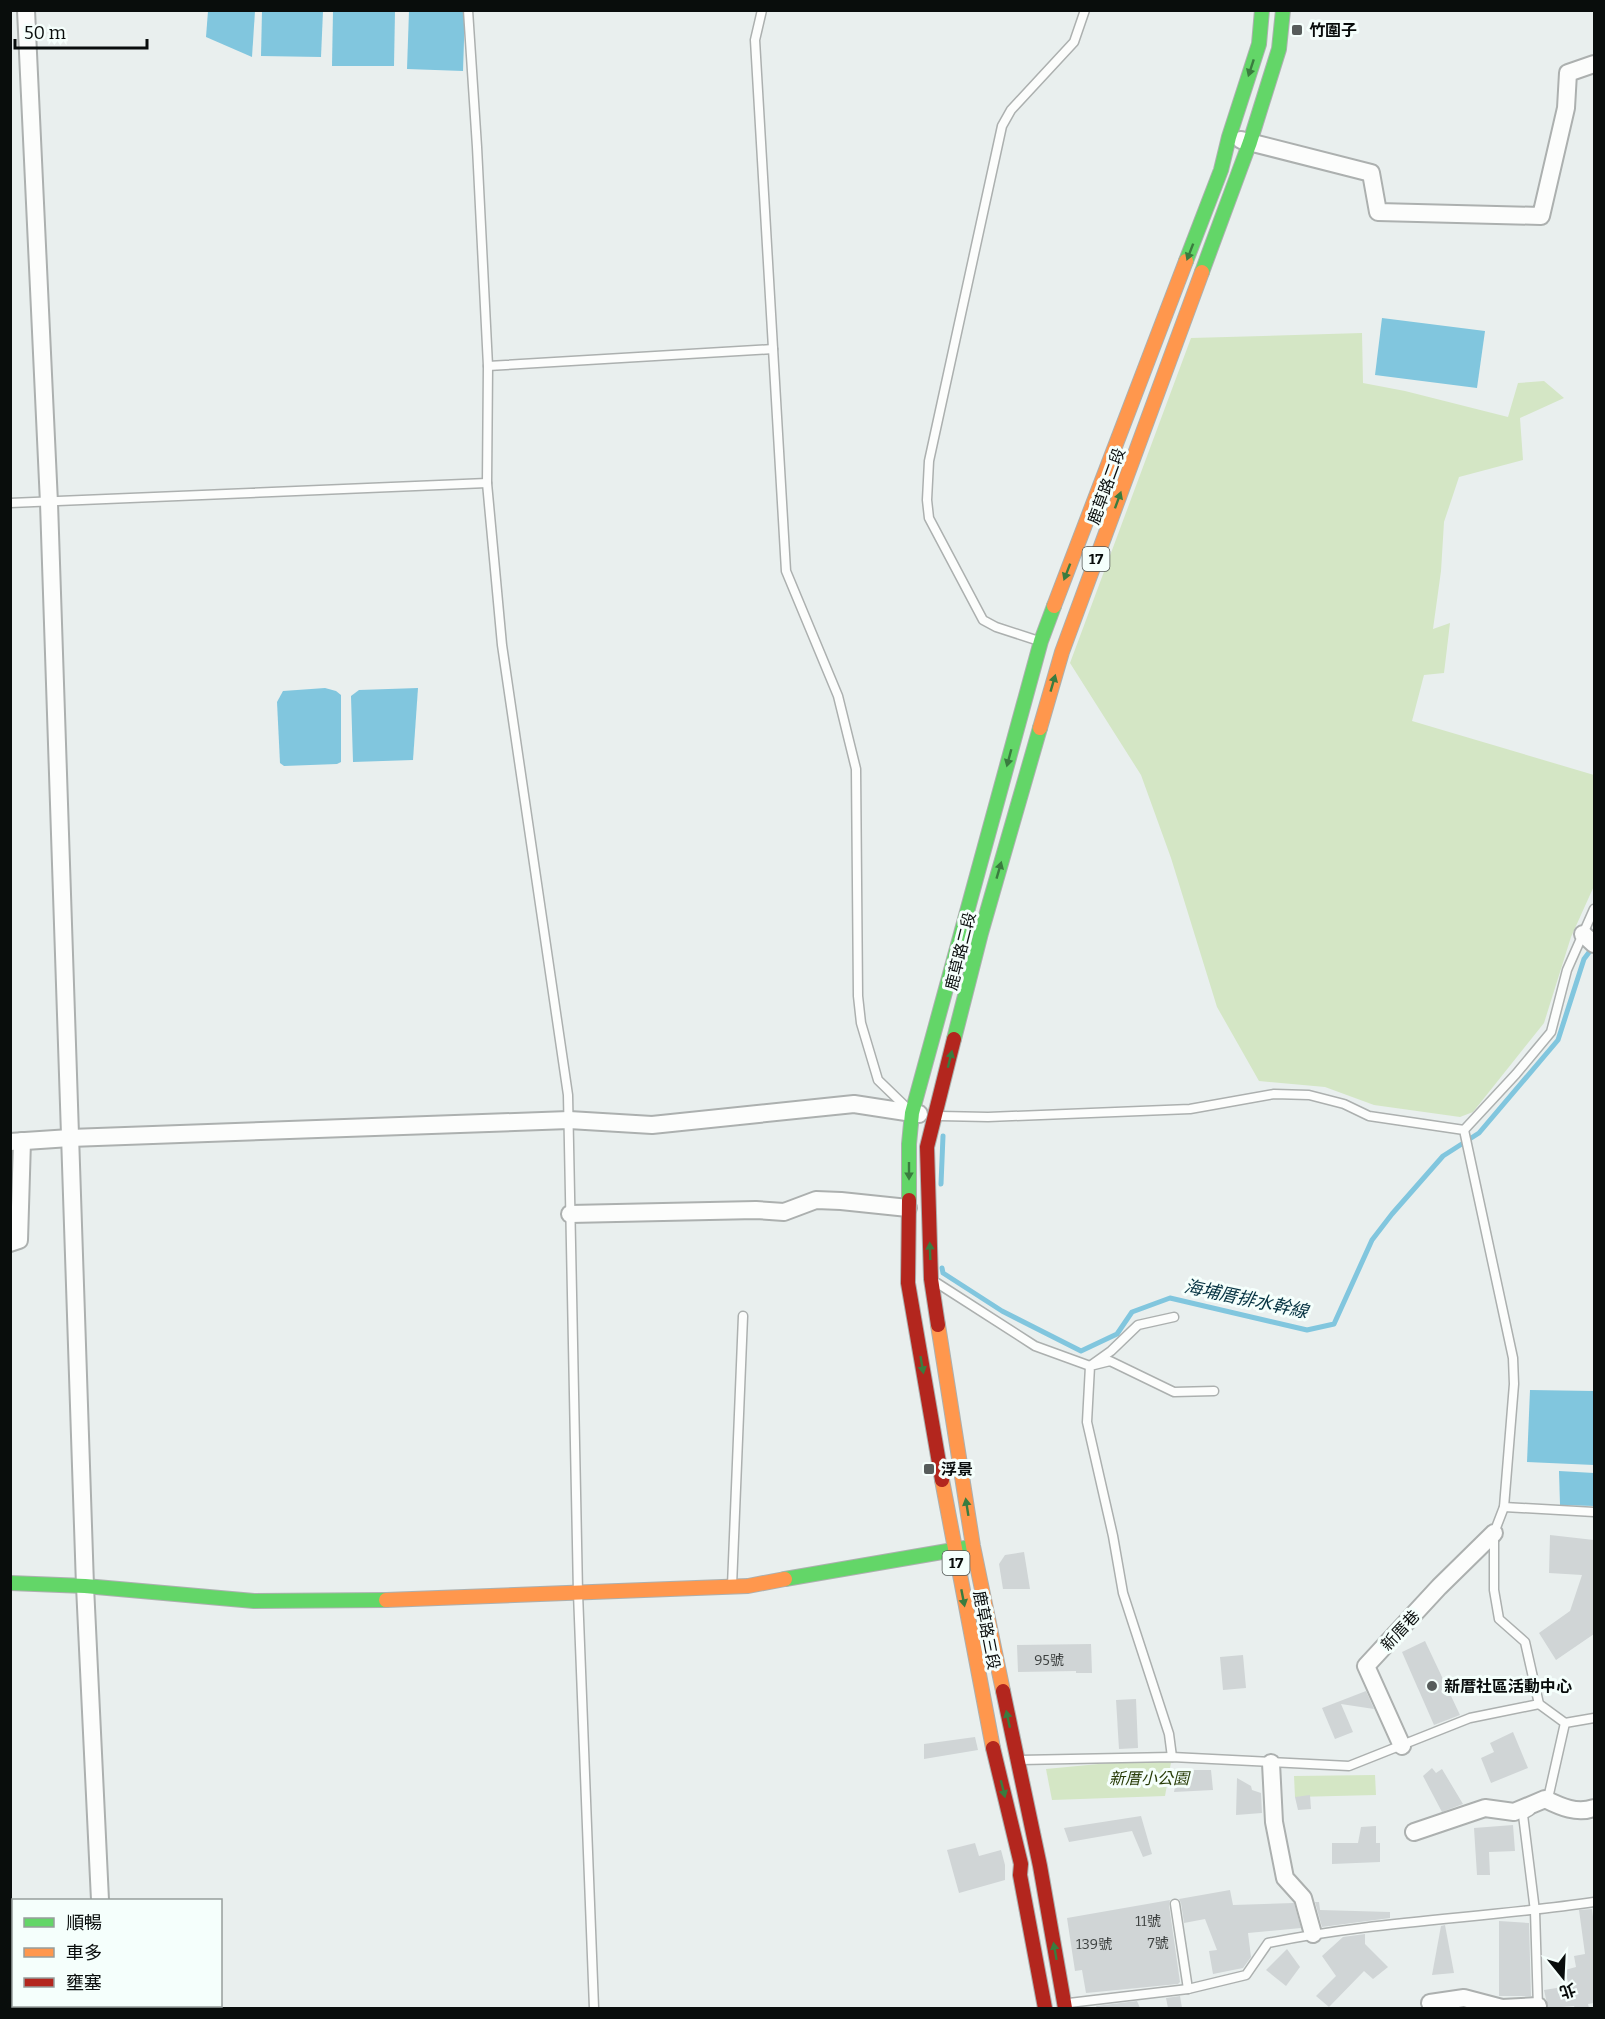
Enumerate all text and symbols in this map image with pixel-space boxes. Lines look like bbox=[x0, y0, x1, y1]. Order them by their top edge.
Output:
scale bar bbox=[15, 12, 147, 50]
place label: 竹圍子 bbox=[1309, 21, 1357, 40]
text: 50 m bbox=[24, 22, 66, 44]
marker: 竹圍子 bbox=[1290, 23, 1304, 37]
one-way arrow bbox=[1246, 59, 1256, 77]
one-way arrow bbox=[1184, 244, 1194, 262]
street label: 鹿草路二段 bbox=[1084, 445, 1129, 527]
one-way arrow bbox=[1114, 490, 1124, 508]
road number: 17 bbox=[1082, 547, 1110, 571]
one-way arrow bbox=[1062, 563, 1072, 581]
one-way arrow bbox=[1049, 674, 1058, 692]
one-way arrow bbox=[1004, 749, 1013, 767]
one-way arrow bbox=[995, 861, 1004, 879]
street label: 鹿草路二段 bbox=[942, 910, 979, 992]
one-way arrow bbox=[946, 1050, 956, 1068]
one-way arrow bbox=[904, 1162, 913, 1181]
one-way arrow bbox=[925, 1242, 935, 1261]
water label: 海埔厝排水幹線 bbox=[1182, 1275, 1312, 1323]
one-way arrow bbox=[918, 1356, 927, 1375]
place label: 浮景 bbox=[941, 1460, 973, 1479]
marker: 浮景 bbox=[922, 1462, 936, 1476]
one-way arrow bbox=[962, 1497, 971, 1516]
road number: 17 bbox=[942, 1551, 970, 1575]
one-way arrow bbox=[959, 1589, 968, 1608]
street label: 鹿草路三段 bbox=[970, 1589, 1003, 1671]
street label: 新厝巷 bbox=[1377, 1606, 1424, 1654]
house number: 95號 bbox=[1034, 1652, 1064, 1669]
place label: 新厝社區活動中心 bbox=[1444, 1677, 1572, 1696]
marker: 新厝社區活動中心 bbox=[1425, 1679, 1439, 1693]
one-way arrow bbox=[1003, 1709, 1012, 1728]
park label: 新厝小公園 bbox=[1109, 1769, 1191, 1788]
one-way arrow bbox=[998, 1780, 1008, 1798]
legend bbox=[12, 1899, 222, 2007]
text: 順暢 bbox=[66, 1912, 102, 1934]
house number: 11號 bbox=[1135, 1913, 1161, 1930]
house number: 7號 bbox=[1147, 1935, 1169, 1952]
house number: 139號 bbox=[1076, 1936, 1112, 1953]
one-way arrow bbox=[1050, 1941, 1059, 1960]
text: 車多 bbox=[66, 1942, 102, 1964]
north arrow bbox=[1533, 1947, 1593, 2007]
text: 壅塞 bbox=[66, 1972, 102, 1994]
text: 北 bbox=[1557, 1979, 1578, 2002]

